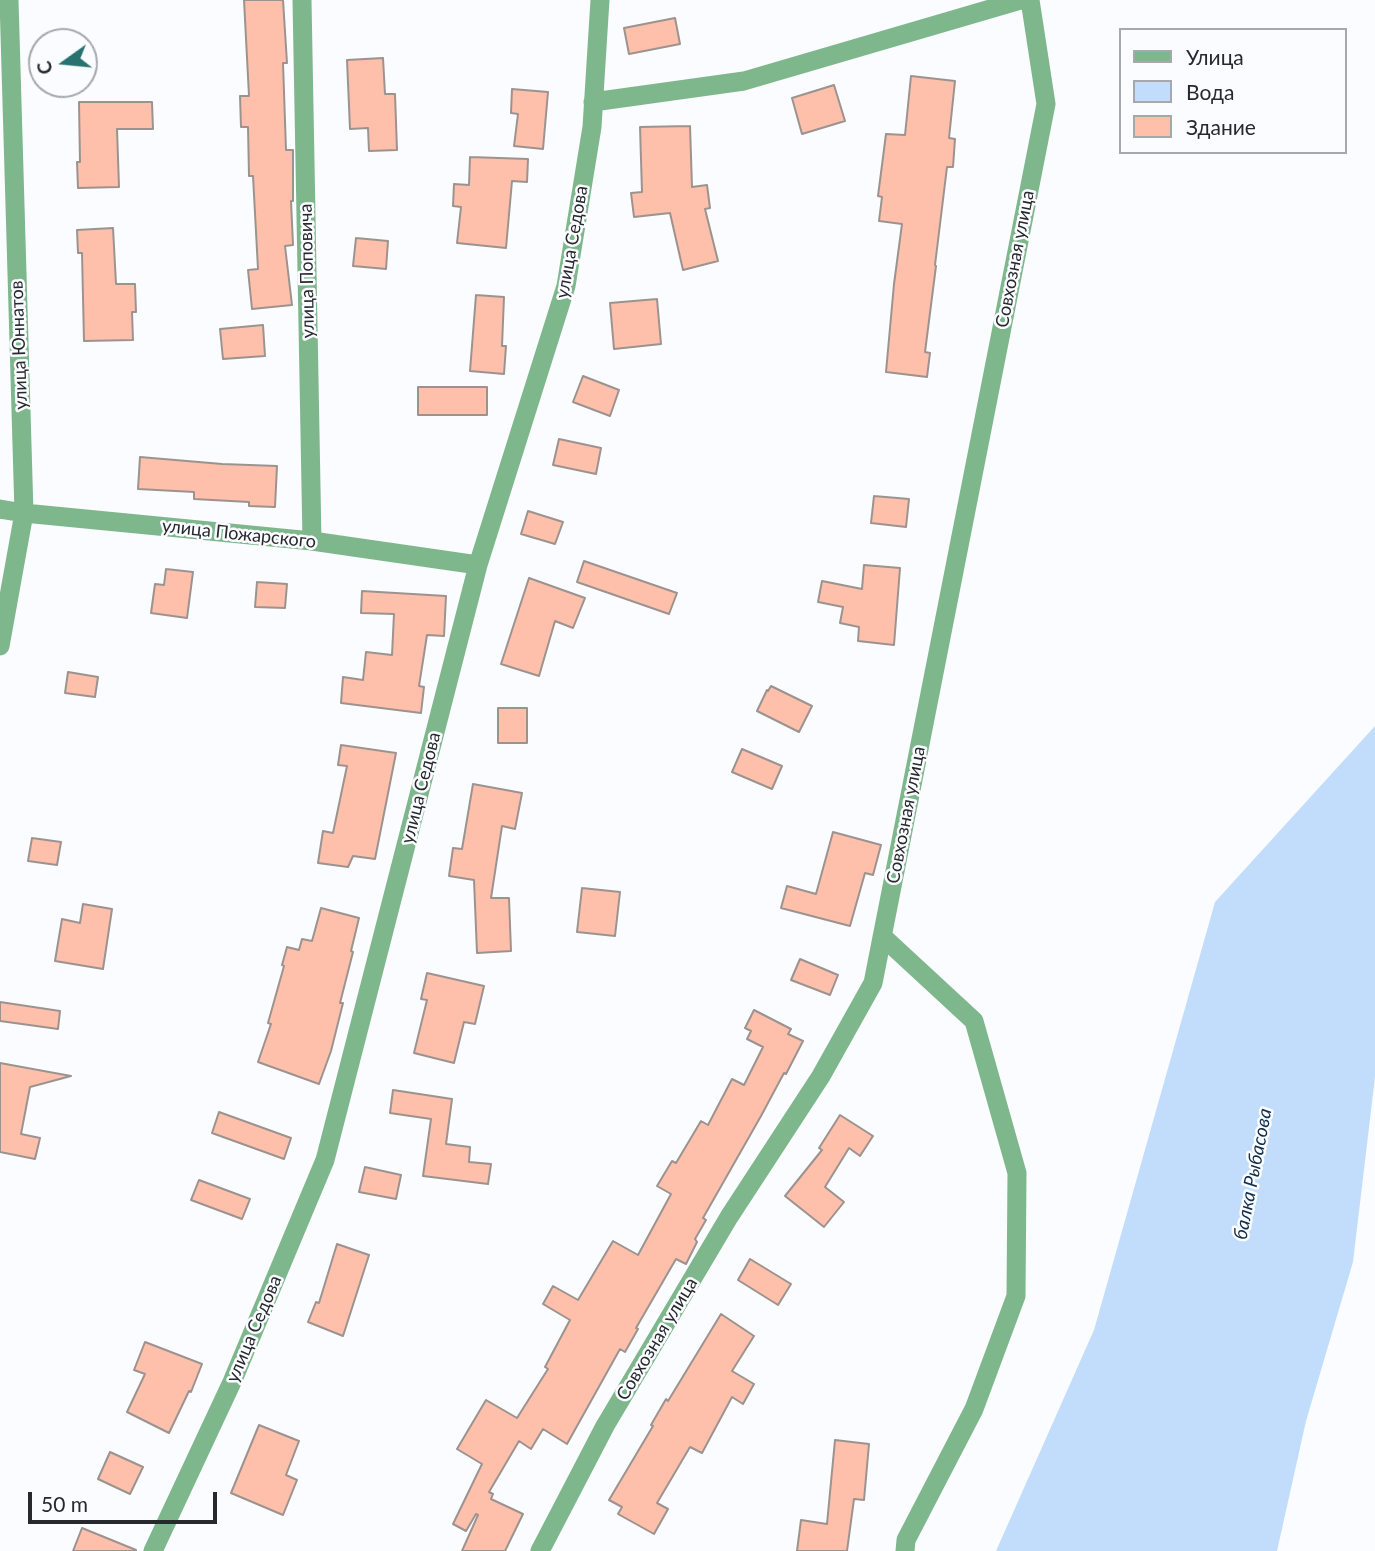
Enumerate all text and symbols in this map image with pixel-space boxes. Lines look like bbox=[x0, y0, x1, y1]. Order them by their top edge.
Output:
north arrow bbox=[28, 28, 98, 98]
legend bbox=[1120, 28, 1347, 154]
text: Улица bbox=[1186, 44, 1244, 69]
text: С bbox=[31, 59, 57, 77]
text: Вода bbox=[1186, 79, 1234, 104]
text: Здание bbox=[1186, 114, 1256, 139]
street label: улица Седова bbox=[551, 184, 593, 300]
street label: Совхозная улица bbox=[991, 189, 1039, 329]
street label: улица Поповича bbox=[295, 203, 319, 339]
street label: улица Юннатов bbox=[6, 280, 32, 410]
street label: улица Пожарского bbox=[161, 515, 317, 553]
street label: улица Седова bbox=[397, 730, 445, 846]
street label: Совхозная улица bbox=[882, 745, 930, 885]
water label: балка Рыбасова bbox=[1229, 1106, 1277, 1242]
street label: улица Седова bbox=[222, 1272, 286, 1386]
street label: Совхозная улица bbox=[612, 1274, 702, 1404]
scale bar bbox=[32, 1478, 220, 1522]
text: 50 m bbox=[41, 1491, 88, 1516]

